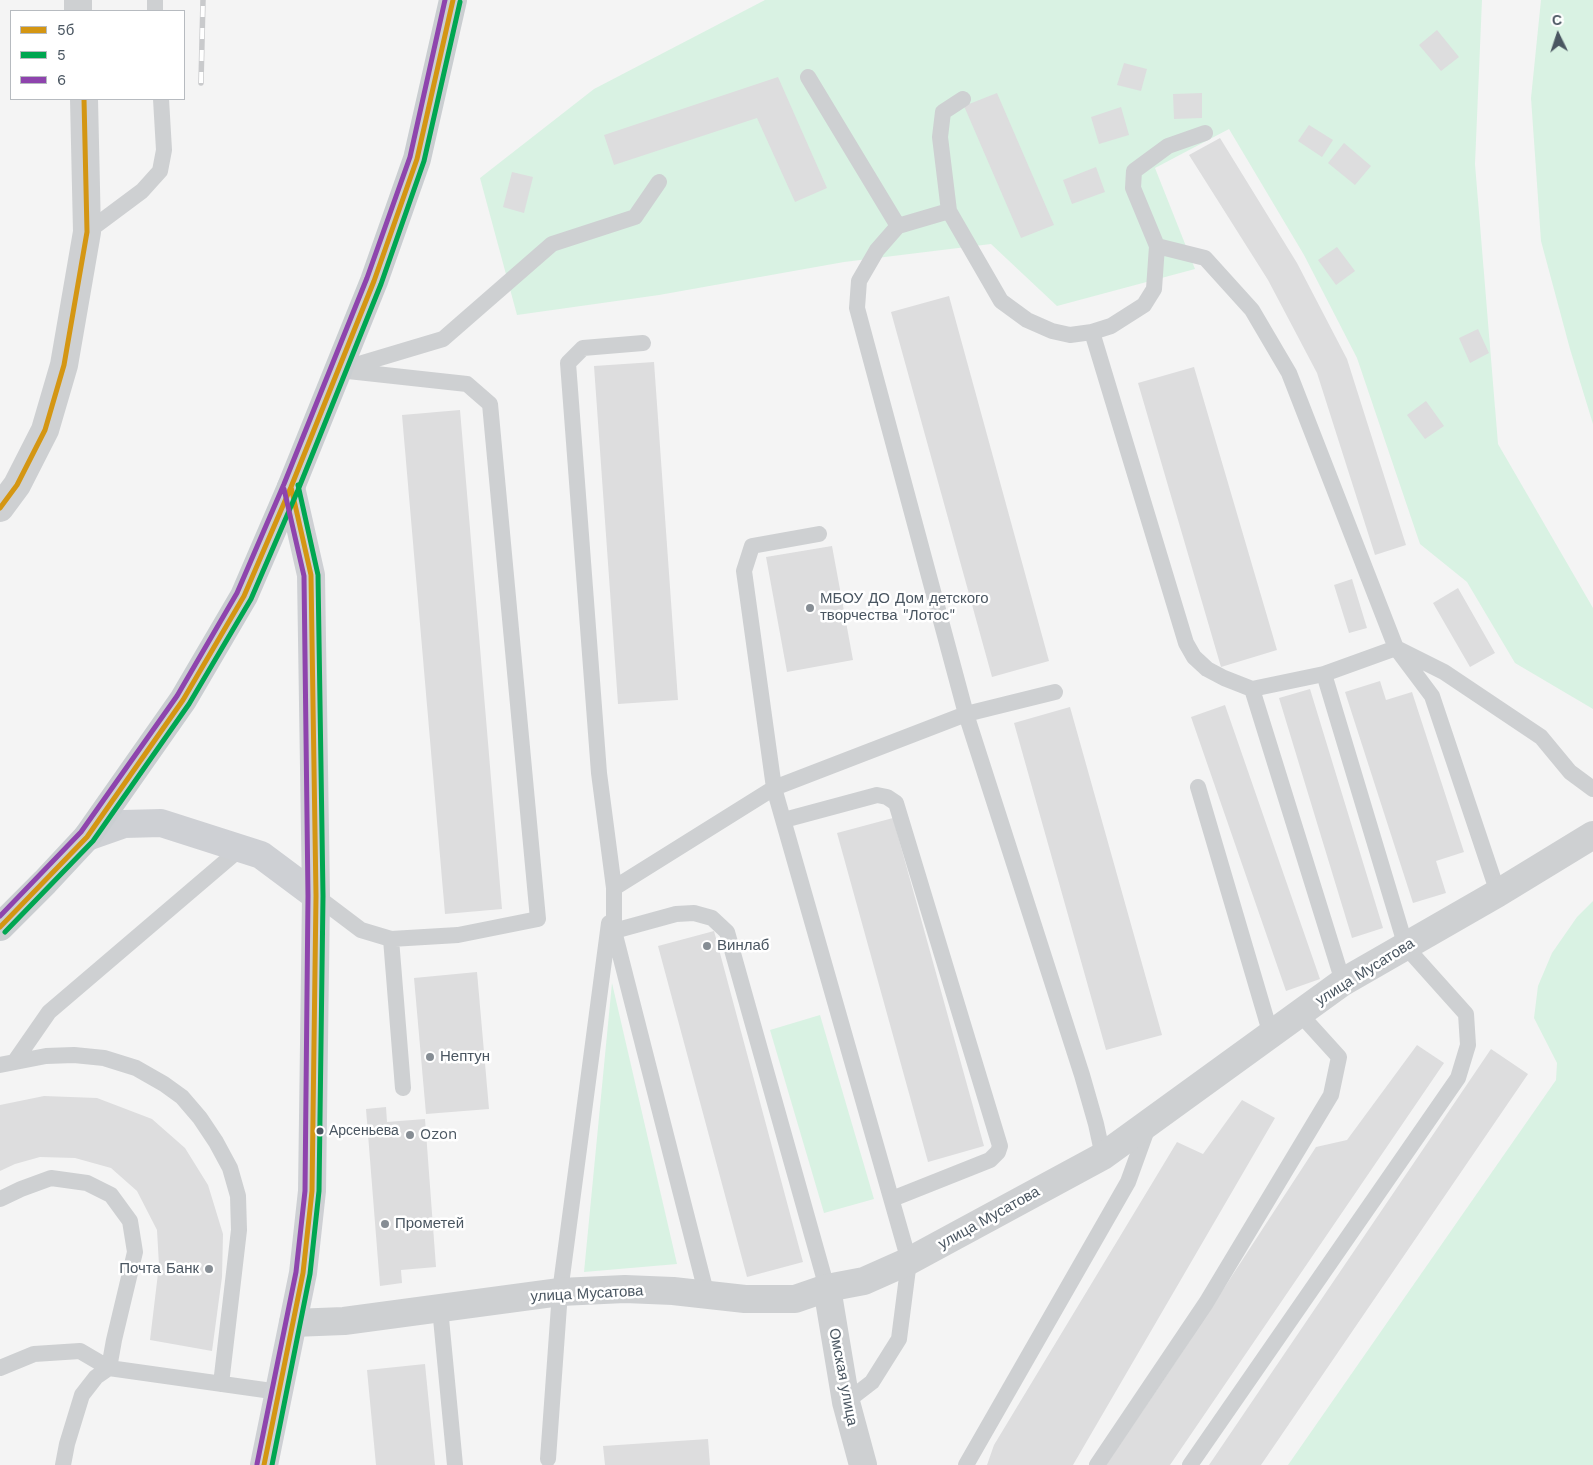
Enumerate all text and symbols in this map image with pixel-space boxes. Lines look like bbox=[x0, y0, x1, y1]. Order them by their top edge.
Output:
legend bbox=[10, 10, 185, 100]
north arrow bbox=[1533, 10, 1583, 60]
text: С bbox=[1551, 12, 1563, 28]
text: 5б bbox=[57, 21, 74, 39]
text: 5 bbox=[57, 46, 66, 64]
text: 6 bbox=[57, 71, 66, 89]
place label: МБОУ ДО Дом детского творчества "Лотос" bbox=[820, 590, 989, 625]
marker: МБОУ ДО Дом детского творчества "Лотос" bbox=[804, 602, 816, 614]
street label: улица Мусатова bbox=[1312, 934, 1418, 1010]
place label: Винлаб bbox=[717, 937, 769, 955]
marker: Винлаб bbox=[701, 940, 713, 952]
place label: Нептун bbox=[440, 1048, 490, 1066]
marker: Нептун bbox=[424, 1051, 436, 1063]
place label: Арсеньева bbox=[329, 1123, 399, 1139]
marker: Арсеньева bbox=[315, 1126, 325, 1136]
place label: Ozon bbox=[420, 1126, 457, 1144]
marker: Ozon bbox=[404, 1129, 416, 1141]
street label: улица Мусатова bbox=[935, 1183, 1043, 1253]
place label: Прометей bbox=[395, 1215, 464, 1233]
marker: Прометей bbox=[379, 1218, 391, 1230]
place label: Почта Банк bbox=[119, 1260, 199, 1278]
marker: Почта Банк bbox=[203, 1263, 215, 1275]
street label: улица Мусатова bbox=[530, 1282, 644, 1306]
street label: Омская улица bbox=[825, 1327, 861, 1427]

